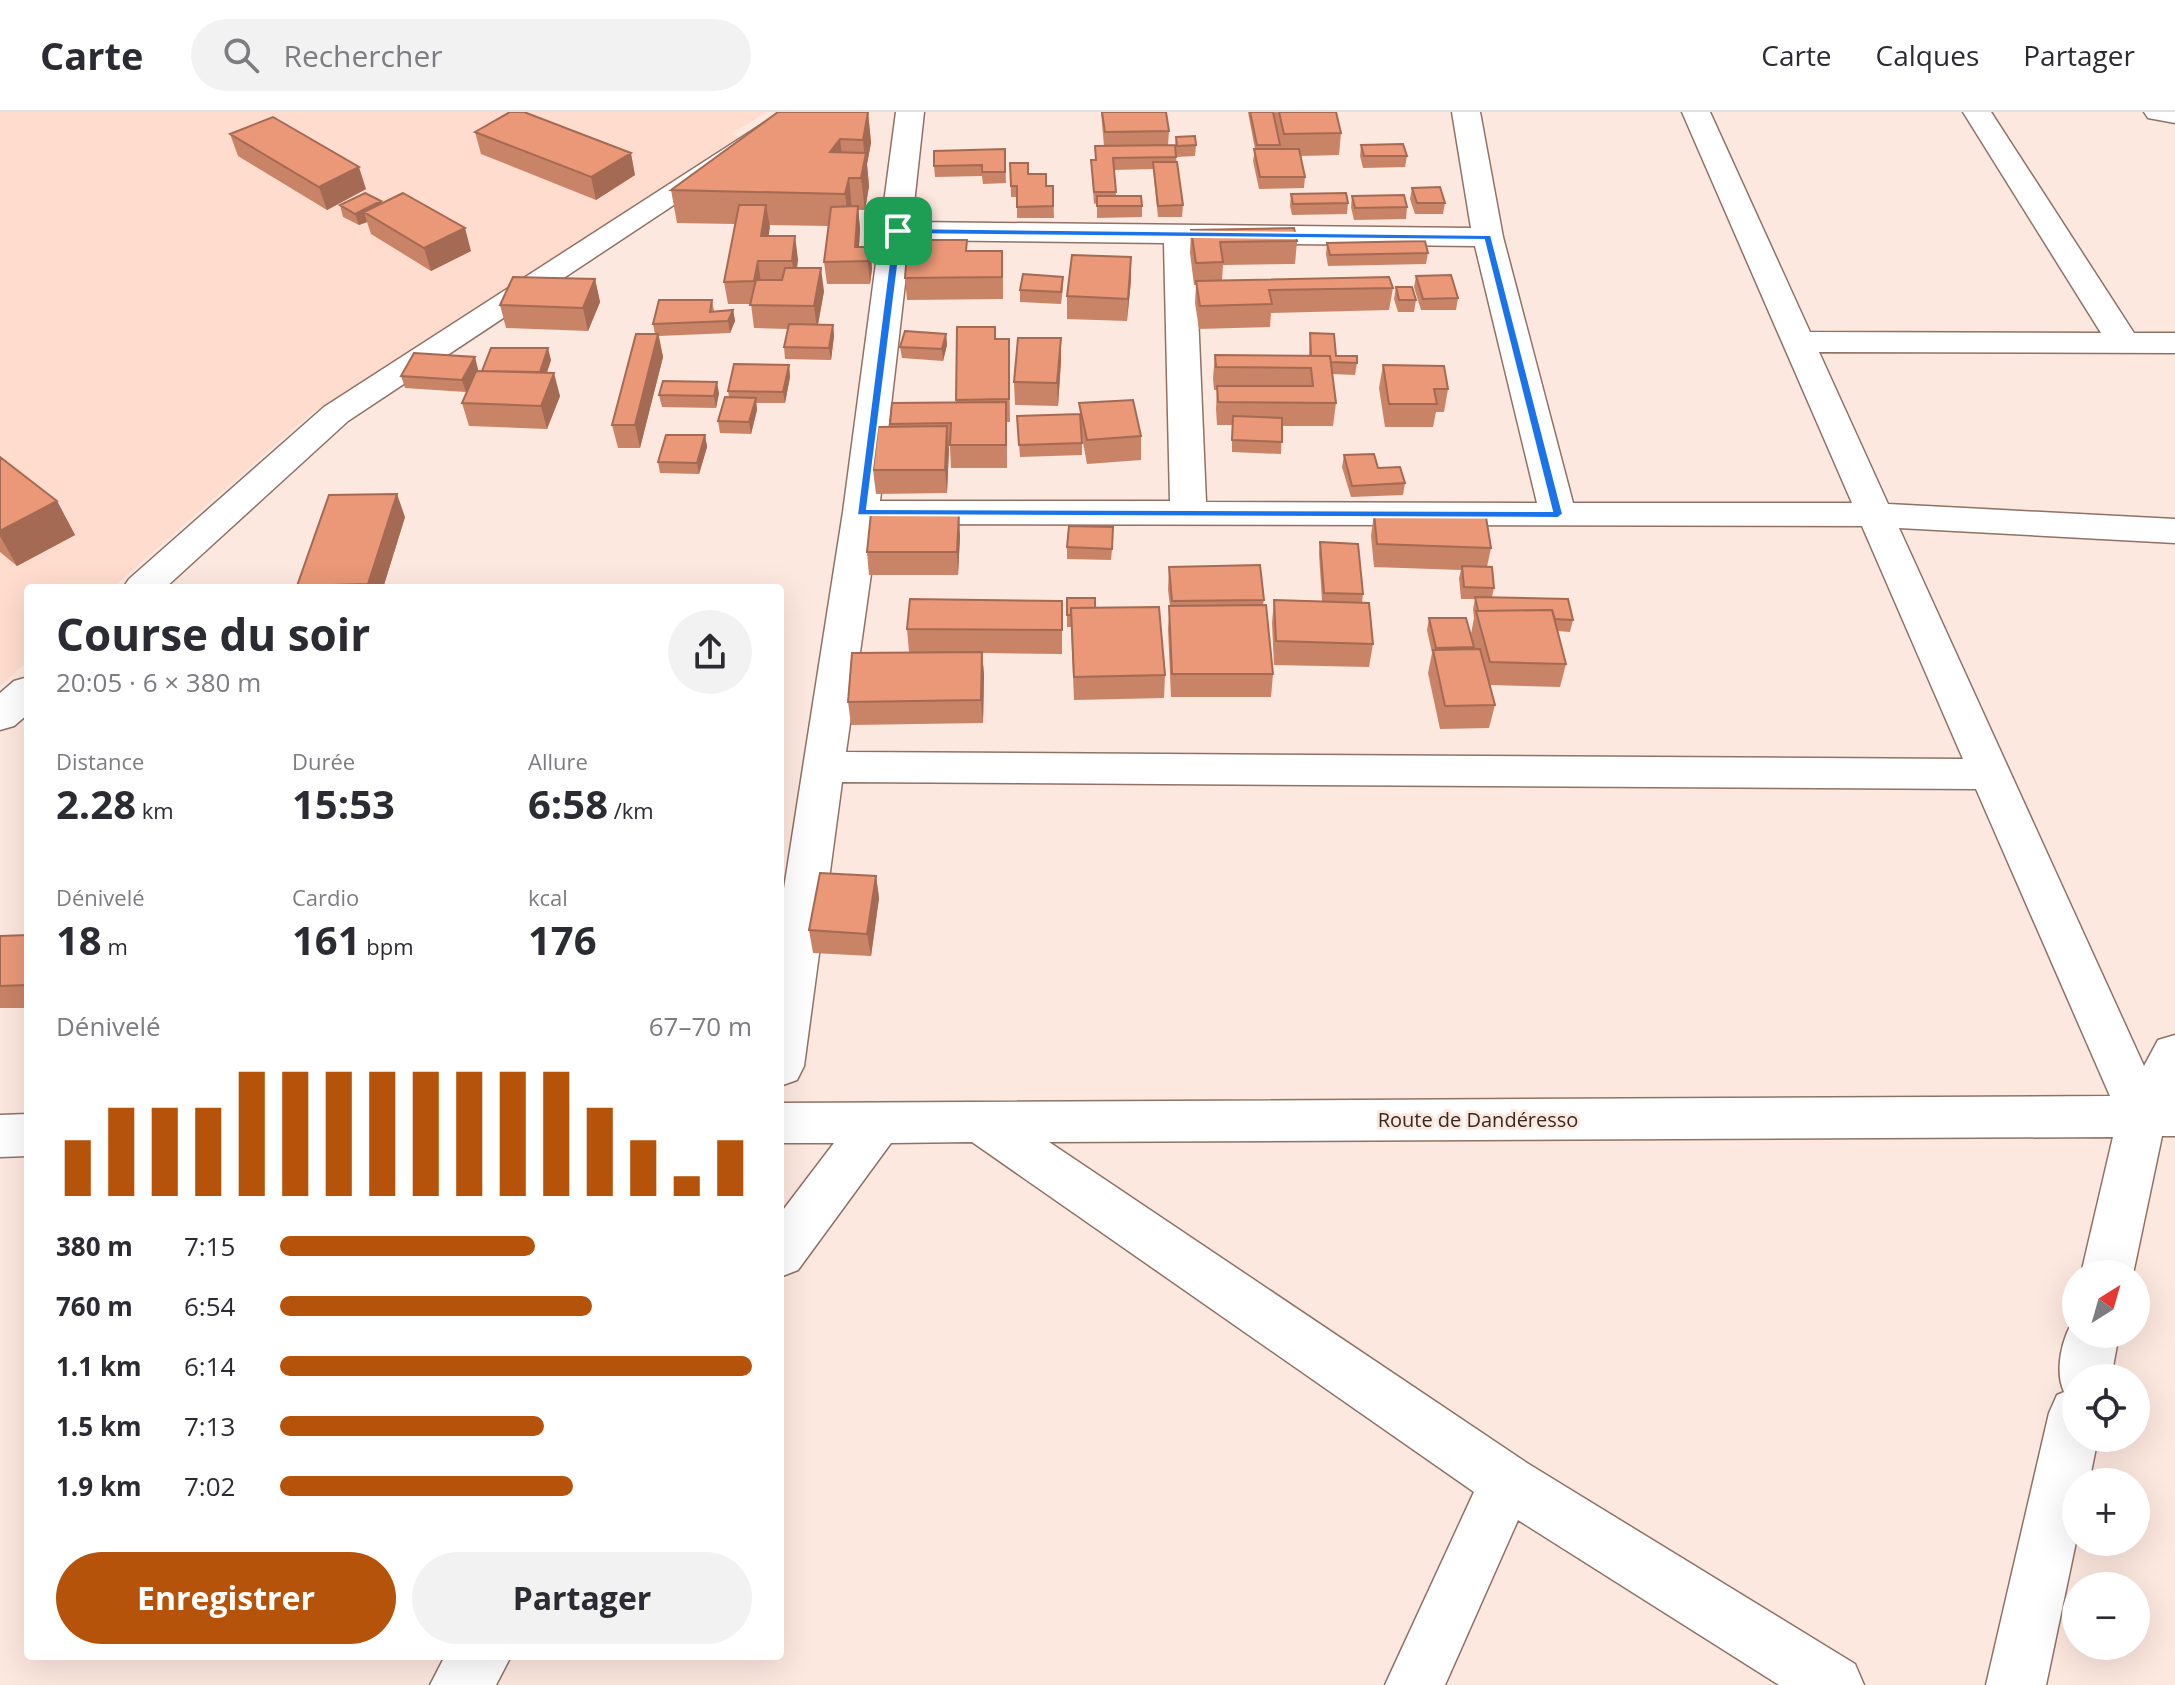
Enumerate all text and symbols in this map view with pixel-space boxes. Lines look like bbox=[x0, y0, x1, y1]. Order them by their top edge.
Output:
search box bbox=[191, 19, 751, 91]
text: Carte bbox=[40, 29, 143, 81]
icon: search bbox=[219, 33, 263, 77]
text: Rechercher bbox=[283, 35, 443, 76]
text: Carte bbox=[1761, 36, 1832, 74]
text: Calques bbox=[1876, 36, 1979, 74]
text: Partager bbox=[2023, 36, 2135, 74]
pin bbox=[864, 197, 932, 265]
icon: arrive bbox=[876, 209, 920, 253]
text: Course du soir bbox=[56, 604, 370, 664]
button: share bbox=[668, 610, 752, 694]
text: 20:05 · 6 × 380 m bbox=[56, 664, 261, 700]
text: Distance bbox=[56, 746, 144, 776]
text: Durée bbox=[292, 746, 355, 776]
text: Allure bbox=[528, 746, 588, 776]
text: 2.28 bbox=[56, 776, 136, 831]
text: 15:53 bbox=[292, 776, 395, 831]
text: 6:58 bbox=[528, 776, 608, 831]
text: km bbox=[136, 795, 174, 825]
text: /km bbox=[608, 795, 654, 825]
text: Dénivelé bbox=[56, 882, 145, 912]
text: Cardio bbox=[292, 882, 359, 912]
text: kcal bbox=[528, 882, 568, 912]
text: 18 bbox=[56, 912, 102, 967]
text: 161 bbox=[292, 912, 361, 967]
text: 176 bbox=[528, 912, 597, 967]
text: m bbox=[102, 931, 128, 961]
text: bpm bbox=[361, 931, 414, 961]
text: Dénivelé bbox=[56, 1008, 161, 1044]
text: 67–70 m bbox=[649, 1008, 752, 1044]
street label: Route de Dandéresso bbox=[1378, 1106, 1578, 1133]
text: 380 m bbox=[56, 1228, 133, 1264]
text: 7:15 bbox=[184, 1228, 235, 1264]
north arrow bbox=[2062, 1260, 2150, 1348]
map controls bbox=[2062, 1260, 2150, 1660]
text: 760 m bbox=[56, 1288, 133, 1324]
text: 6:54 bbox=[184, 1288, 235, 1324]
text: 1.1 km bbox=[56, 1348, 142, 1384]
text: 6:14 bbox=[184, 1348, 235, 1384]
button: locate bbox=[2062, 1364, 2150, 1452]
text: 1.5 km bbox=[56, 1408, 142, 1444]
text: 7:13 bbox=[184, 1408, 235, 1444]
text: 1.9 km bbox=[56, 1468, 142, 1504]
text: 7:02 bbox=[184, 1468, 235, 1504]
button: + bbox=[2062, 1468, 2150, 1556]
button: Enregistrer bbox=[56, 1552, 396, 1644]
button: Partager bbox=[412, 1552, 752, 1644]
button: − bbox=[2062, 1572, 2150, 1660]

